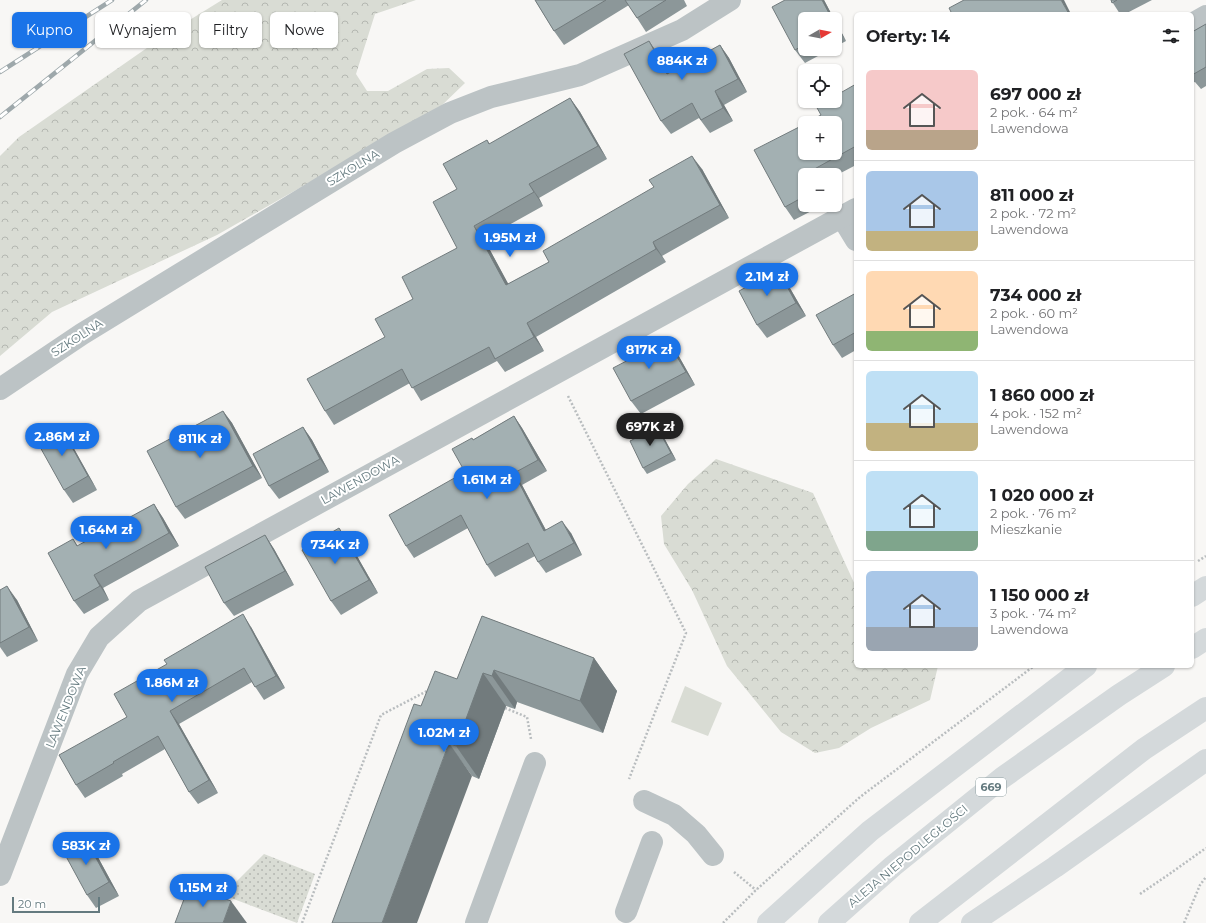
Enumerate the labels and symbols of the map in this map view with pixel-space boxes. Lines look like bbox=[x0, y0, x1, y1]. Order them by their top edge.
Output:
north arrow bbox=[798, 12, 842, 56]
pin: 884K zł bbox=[645, 47, 719, 81]
street label: SZKOLNA bbox=[324, 146, 382, 189]
pin: 1.95M zł bbox=[469, 224, 551, 258]
pin: 2.1M zł bbox=[730, 263, 804, 297]
street label: SZKOLNA bbox=[48, 315, 106, 360]
pin: 817K zł bbox=[612, 336, 686, 370]
pin: 697K zł bbox=[613, 413, 687, 447]
pin: 2.86M zł bbox=[21, 423, 103, 457]
pin: 811K zł bbox=[163, 425, 237, 459]
street label: LAWENDOWA bbox=[318, 452, 402, 507]
pin: 1.61M zł bbox=[446, 466, 528, 500]
pin: 1.64M zł bbox=[65, 516, 147, 550]
pin: 734K zł bbox=[298, 531, 372, 565]
street label: LAWENDOWA bbox=[42, 663, 89, 750]
pin: 1.86M zł bbox=[131, 669, 213, 703]
pin: 1.02M zł bbox=[403, 719, 485, 753]
road number: 669 bbox=[976, 778, 1006, 796]
street label: ALEJA NIEPODLEGŁOŚCI bbox=[845, 801, 971, 910]
pin: 583K zł bbox=[49, 832, 123, 866]
pin: 1.15M zł bbox=[162, 874, 244, 908]
scale bar bbox=[12, 895, 100, 914]

